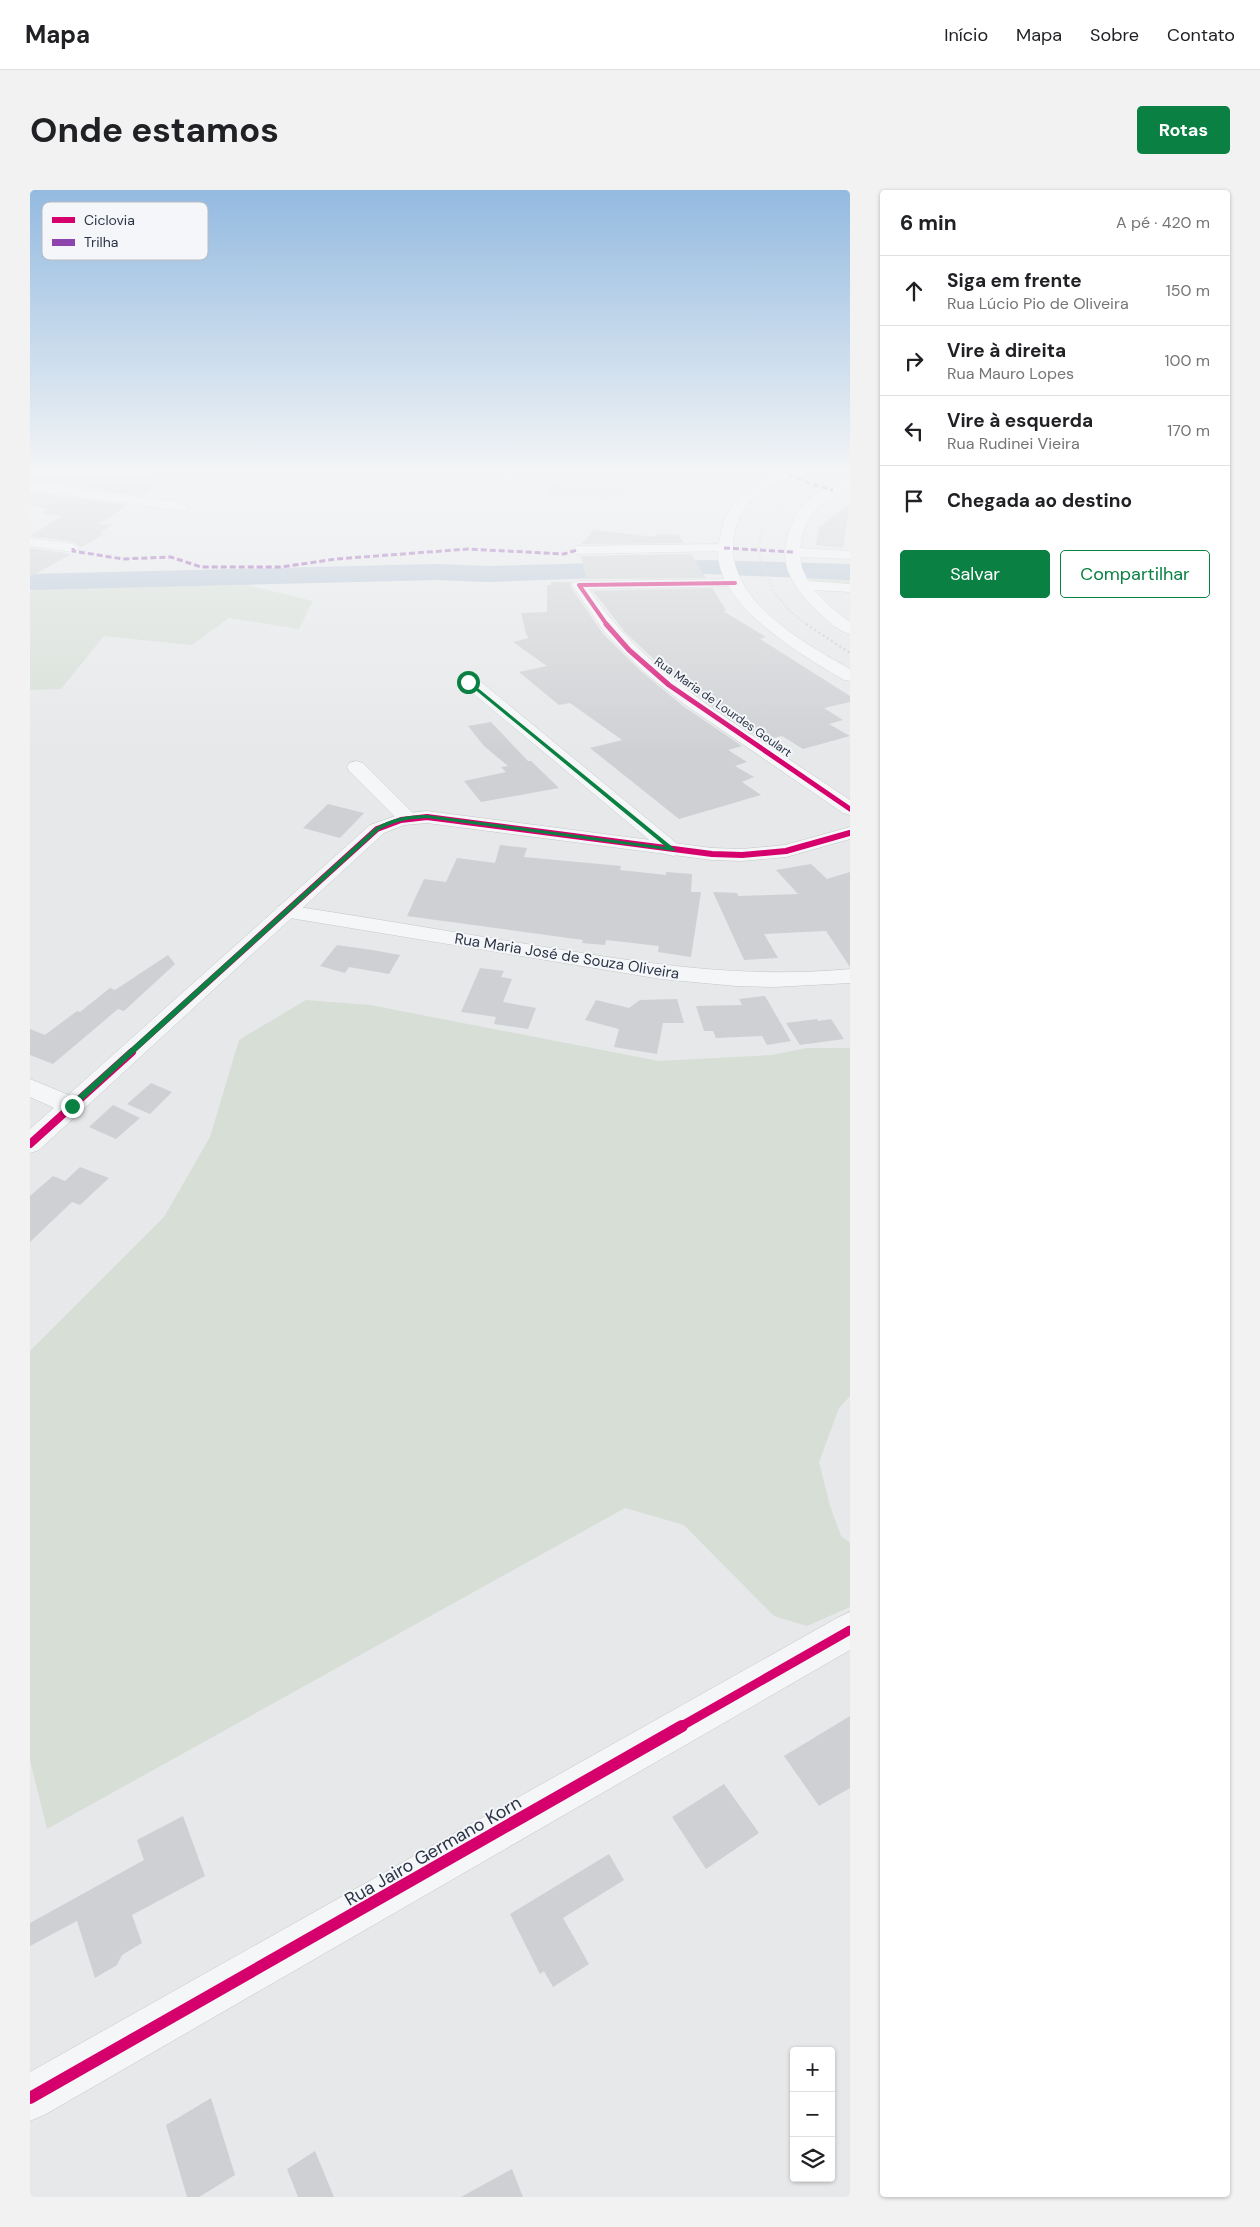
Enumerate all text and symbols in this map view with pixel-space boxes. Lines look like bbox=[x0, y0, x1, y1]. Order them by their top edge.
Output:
text: Mapa bbox=[25, 19, 90, 50]
text: Início bbox=[944, 23, 988, 47]
text: Mapa bbox=[1016, 23, 1062, 47]
text: Sobre bbox=[1090, 23, 1139, 47]
text: Contato bbox=[1167, 23, 1235, 47]
button: Rotas bbox=[1137, 106, 1230, 154]
text: Onde estamos bbox=[30, 107, 279, 153]
legend bbox=[42, 202, 208, 260]
text: 6 min bbox=[900, 209, 957, 237]
text: Ciclovia bbox=[84, 211, 135, 229]
text: A pé · 420 m bbox=[1116, 212, 1210, 233]
text: Trilha bbox=[84, 233, 118, 251]
text: Siga em frente bbox=[947, 268, 1082, 293]
icon: ahead bbox=[900, 277, 928, 305]
text: 150 m bbox=[1166, 280, 1210, 301]
text: Rua Lúcio Pio de Oliveira bbox=[947, 293, 1129, 314]
text: Vire à direita bbox=[947, 338, 1066, 363]
icon: right bbox=[900, 347, 928, 375]
text: 100 m bbox=[1165, 350, 1210, 371]
text: Rua Mauro Lopes bbox=[947, 363, 1074, 384]
text: Vire à esquerda bbox=[947, 408, 1093, 433]
icon: left bbox=[900, 417, 928, 445]
text: 170 m bbox=[1167, 420, 1210, 441]
text: Rua Rudinei Vieira bbox=[947, 433, 1080, 454]
icon: arrive bbox=[900, 487, 928, 515]
text: Chegada ao destino bbox=[947, 488, 1132, 513]
button: Salvar bbox=[900, 550, 1050, 598]
button: Compartilhar bbox=[1060, 550, 1210, 598]
street label: Rua Maria de Lourdes Goulart bbox=[651, 653, 795, 761]
route start bbox=[457, 671, 480, 694]
street label: Rua Maria José de Souza Oliveira bbox=[453, 928, 681, 984]
route end bbox=[61, 1095, 84, 1118]
street label: Rua Jairo Germano Korn bbox=[340, 1791, 526, 1911]
map controls bbox=[790, 2047, 835, 2182]
button: + bbox=[790, 2047, 835, 2092]
button: − bbox=[790, 2092, 835, 2137]
button: layers bbox=[790, 2137, 835, 2182]

